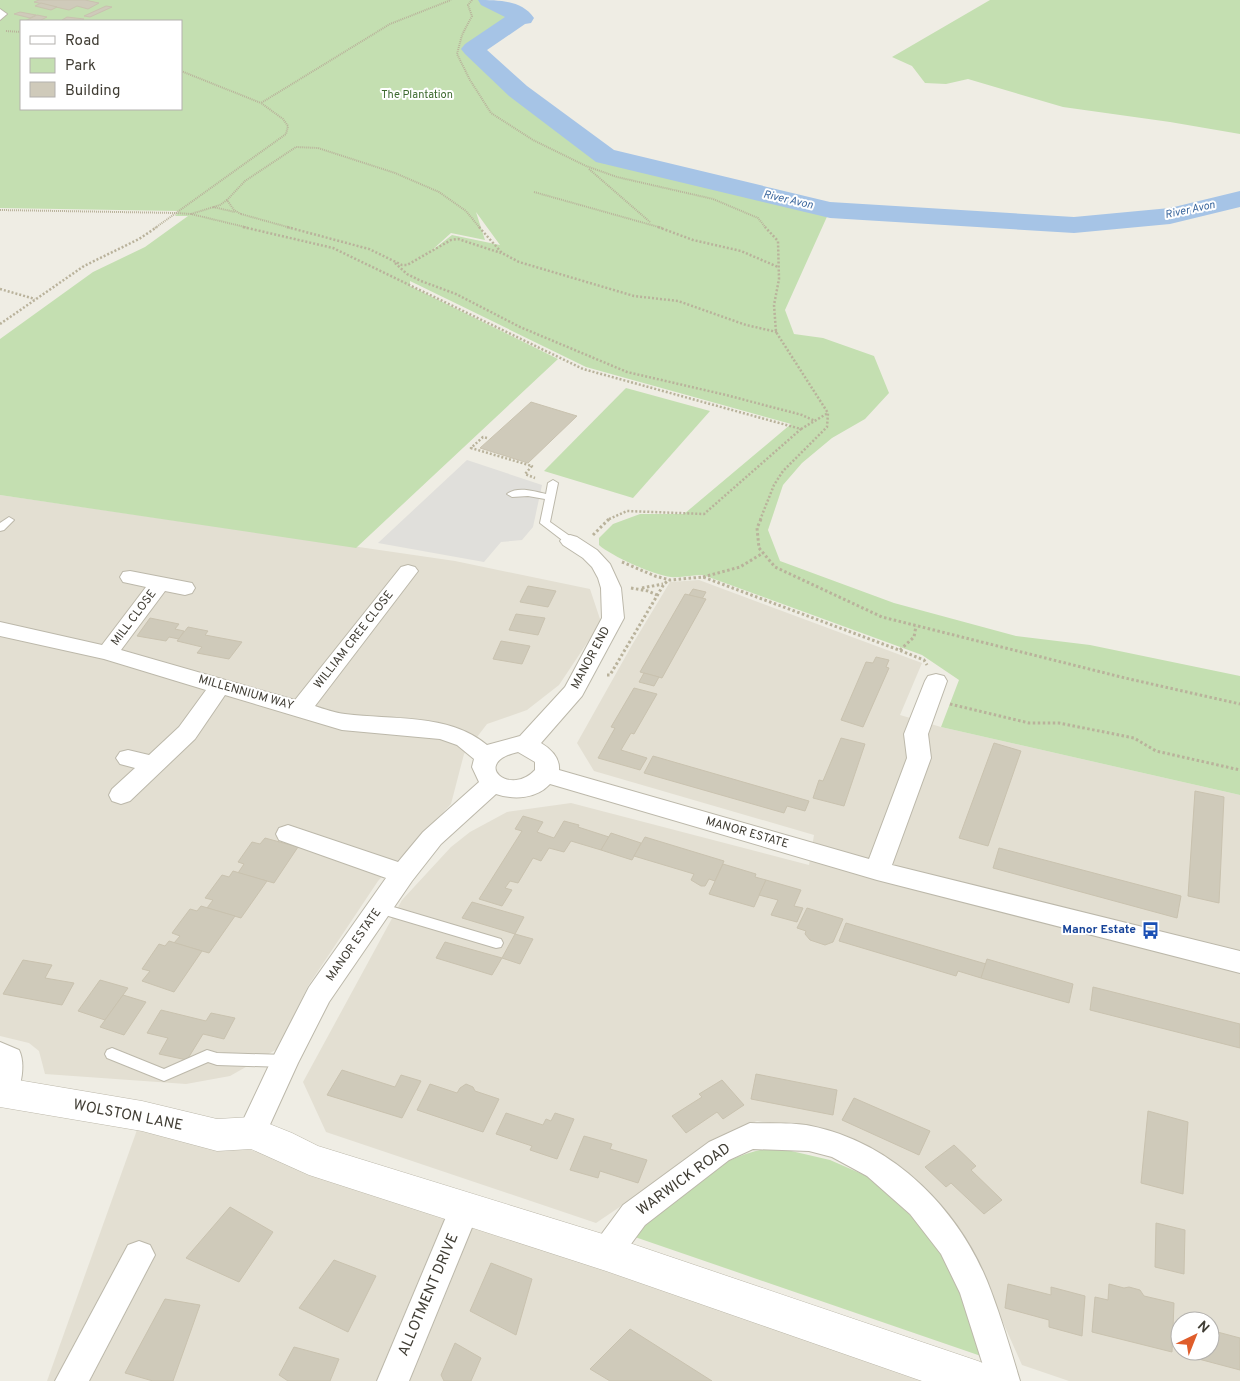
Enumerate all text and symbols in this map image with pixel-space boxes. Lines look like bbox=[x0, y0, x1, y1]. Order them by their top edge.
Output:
legend bbox=[20, 20, 182, 110]
text: Road bbox=[65, 32, 100, 51]
text: Park bbox=[65, 57, 96, 76]
text: Building bbox=[65, 82, 120, 101]
park label: The Plantation bbox=[381, 88, 453, 102]
water label: River Avon bbox=[762, 187, 814, 213]
water label: River Avon bbox=[1164, 198, 1216, 222]
street label: MILL CLOSE bbox=[108, 587, 160, 649]
street label: WILLIAM CREE CLOSE bbox=[311, 588, 397, 692]
street label: MANOR END bbox=[568, 624, 614, 692]
street label: MILLENNIUM WAY bbox=[196, 672, 296, 714]
street label: MANOR ESTATE bbox=[704, 813, 790, 853]
street label: MANOR ESTATE bbox=[323, 905, 385, 985]
bus stop icon: Manor Estate bbox=[1140, 920, 1160, 940]
place label: Manor Estate bbox=[1062, 922, 1136, 938]
street label: WOLSTON LANE bbox=[71, 1096, 185, 1136]
street label: WARWICK ROAD bbox=[633, 1139, 735, 1221]
street label: ALLOTMENT DRIVE bbox=[395, 1231, 463, 1359]
north arrow bbox=[1170, 1311, 1220, 1361]
text: N bbox=[1193, 1318, 1212, 1337]

